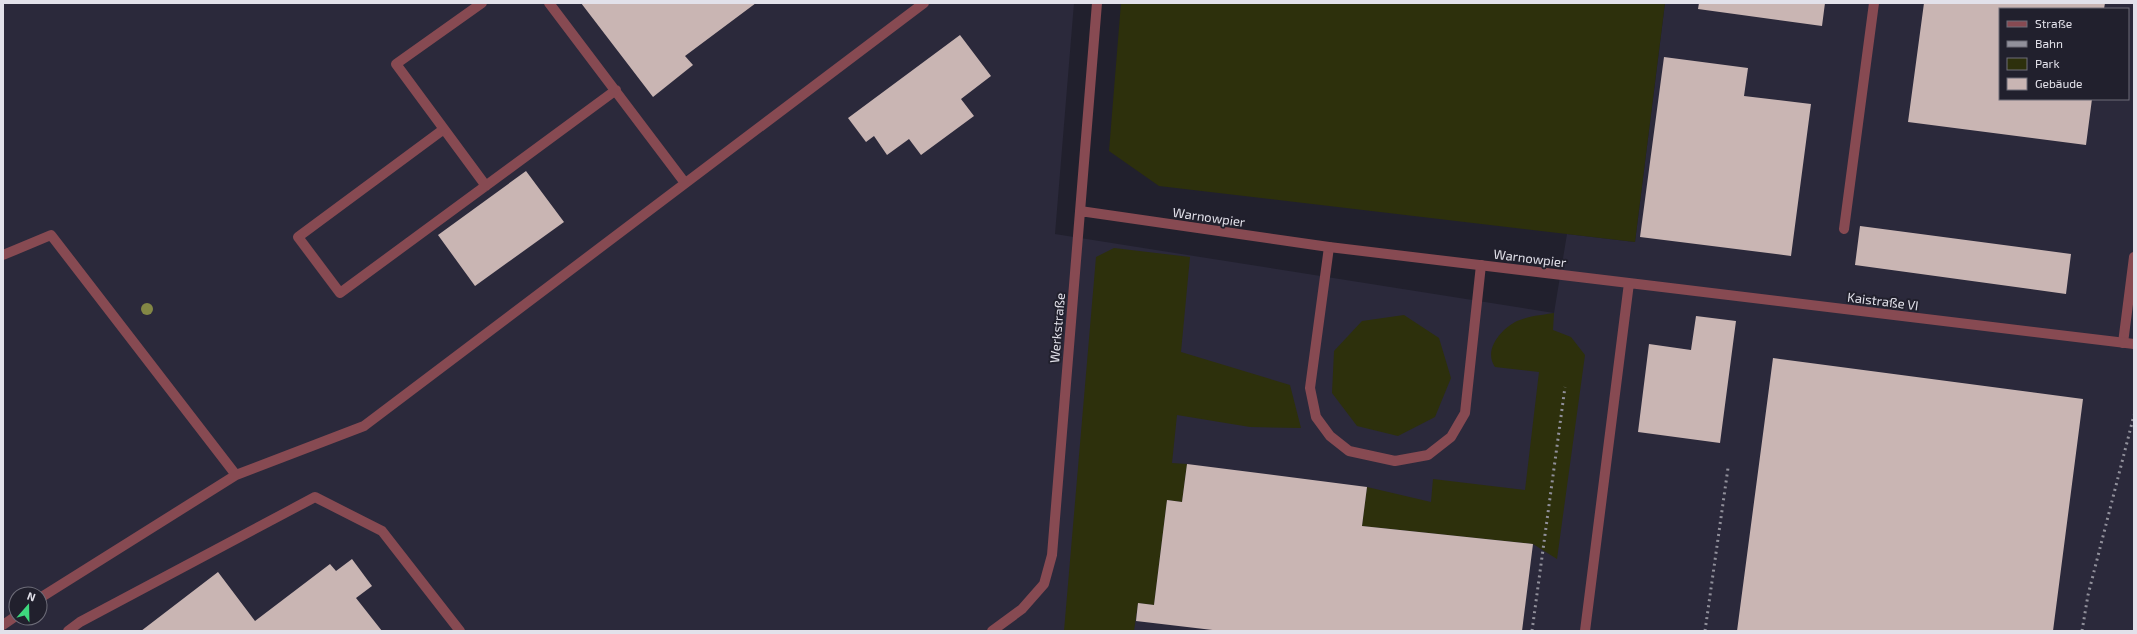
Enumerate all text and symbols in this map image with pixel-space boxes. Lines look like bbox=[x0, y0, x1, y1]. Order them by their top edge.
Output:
legend bbox=[1999, 8, 2129, 100]
text: Straße bbox=[2035, 16, 2072, 30]
text: Bahn bbox=[2035, 36, 2063, 50]
text: Park bbox=[2035, 56, 2060, 70]
text: Gebäude bbox=[2035, 76, 2083, 90]
street label: Warnowpier bbox=[1172, 204, 1246, 230]
street label: Warnowpier bbox=[1493, 246, 1567, 270]
street label: Kaistraße VI bbox=[1846, 289, 1920, 313]
street label: Werkstraße bbox=[1046, 292, 1068, 364]
north arrow bbox=[8, 586, 48, 626]
text: N bbox=[26, 589, 38, 604]

